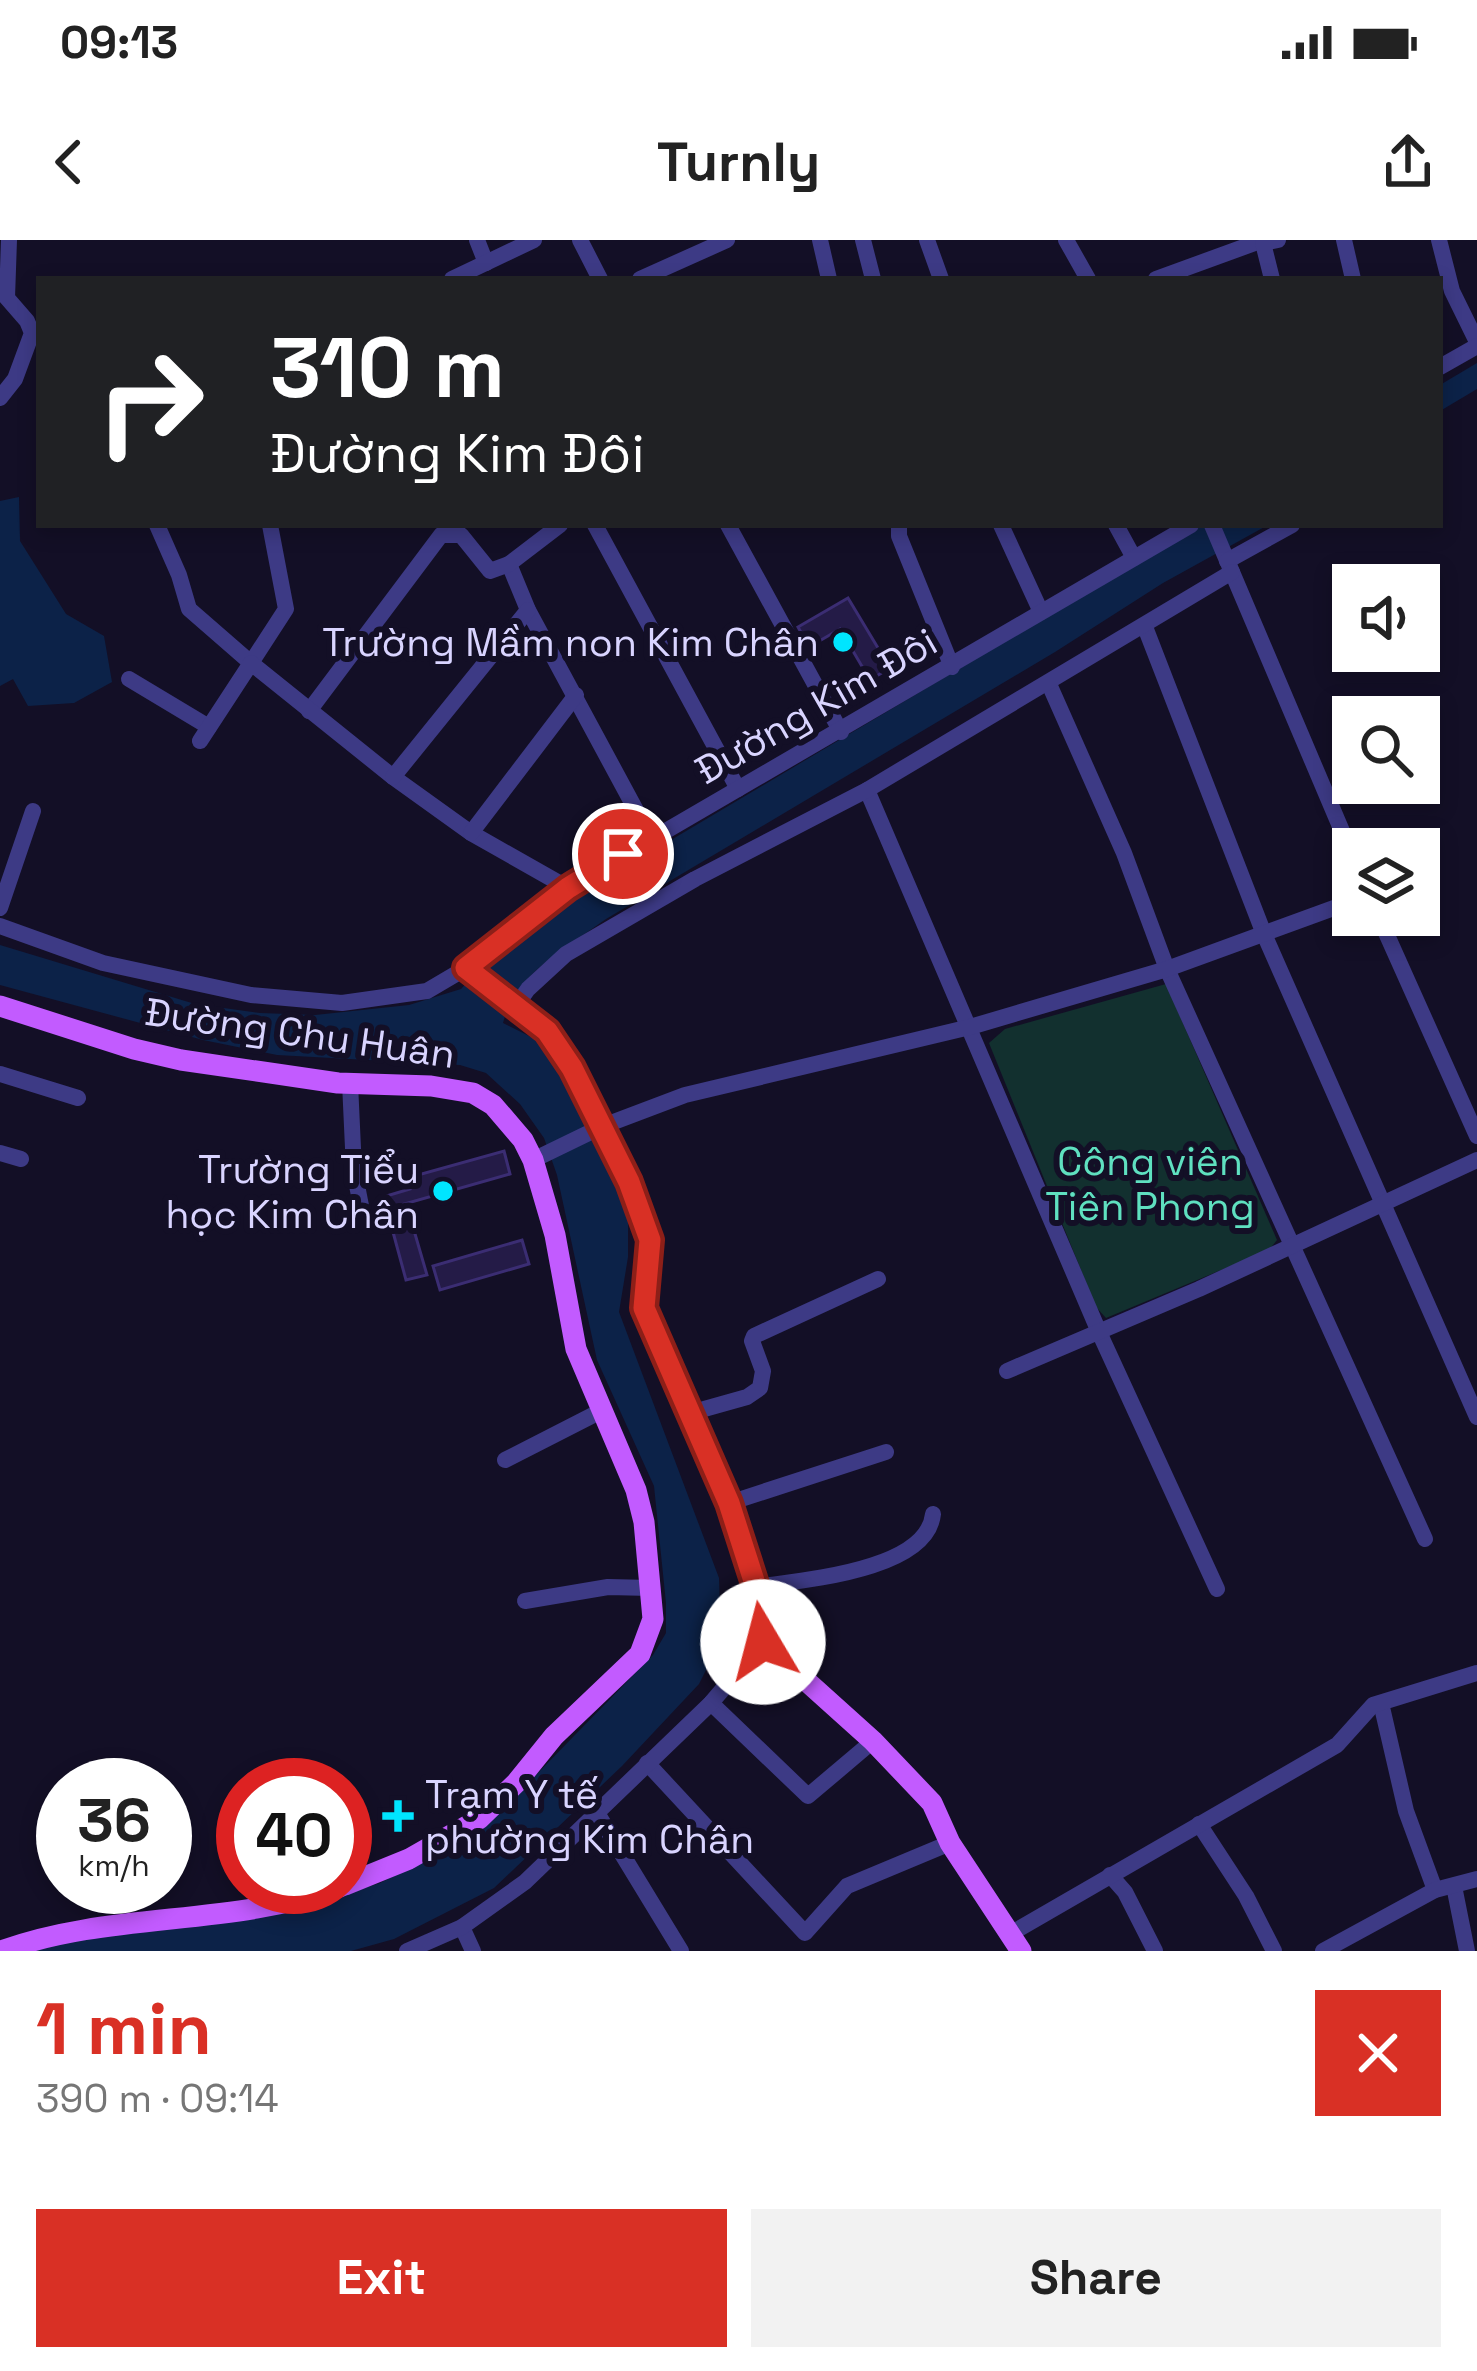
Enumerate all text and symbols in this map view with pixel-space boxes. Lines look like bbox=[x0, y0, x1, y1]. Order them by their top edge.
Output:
text: 09:13 bbox=[60, 14, 178, 71]
text: Turnly bbox=[657, 128, 820, 197]
icon: back bbox=[36, 129, 102, 195]
icon: share bbox=[1375, 129, 1441, 195]
text: 310 m bbox=[270, 314, 505, 422]
icon: right bbox=[72, 324, 228, 480]
text: Đường Kim Đôi bbox=[270, 419, 645, 488]
map controls bbox=[1332, 564, 1440, 936]
button: sound bbox=[1332, 564, 1440, 672]
street label: Đường Kim Đôi bbox=[687, 617, 945, 795]
place label: Trường Mầm non Kim Chân bbox=[322, 618, 819, 667]
marker: Trường Mầm non Kim Chân bbox=[830, 629, 856, 655]
button: search bbox=[1332, 696, 1440, 804]
pin bbox=[572, 803, 674, 905]
icon: arrive bbox=[590, 821, 656, 887]
button: layers bbox=[1332, 828, 1440, 936]
street label: Đường Chu Huân bbox=[142, 987, 458, 1079]
park label: Công viên Tiên Phong bbox=[1045, 1137, 1255, 1231]
place label: Trường Tiểu học Kim Chân bbox=[165, 1145, 419, 1239]
marker: Trường Tiểu học Kim Chân bbox=[430, 1178, 456, 1204]
position arrow bbox=[700, 1579, 826, 1705]
speed limit sign: 40 bbox=[216, 1758, 372, 1914]
place label: Trạm Y tế phường Kim Chân bbox=[425, 1770, 754, 1864]
text: 36 bbox=[77, 1782, 151, 1859]
marker: Trạm Y tế phường Kim Chân bbox=[382, 1800, 414, 1832]
text: km/h bbox=[78, 1846, 150, 1885]
text: 1 min bbox=[36, 1983, 212, 2075]
button: close bbox=[1315, 1990, 1441, 2116]
text: 390 m · 09:14 bbox=[36, 2074, 279, 2123]
button: Exit bbox=[36, 2209, 727, 2347]
button: Share bbox=[751, 2209, 1441, 2347]

